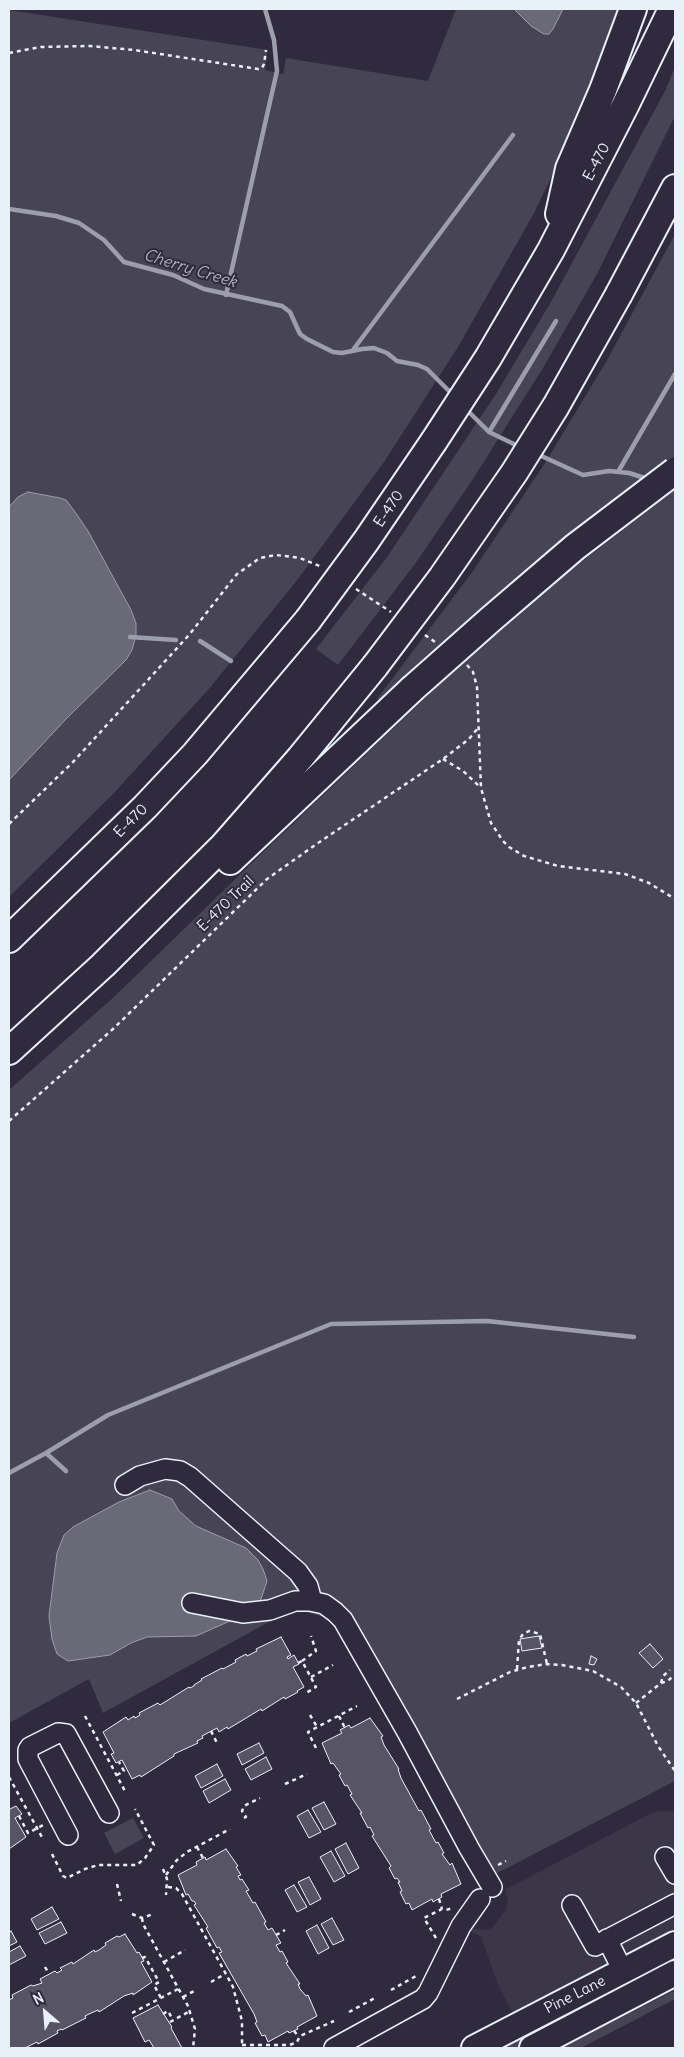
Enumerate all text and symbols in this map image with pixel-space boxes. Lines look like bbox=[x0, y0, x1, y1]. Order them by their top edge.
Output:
street label: E-470 bbox=[580, 140, 614, 184]
water label: Cherry Creek bbox=[141, 246, 239, 292]
street label: E-470 bbox=[370, 487, 408, 531]
street label: E-470 bbox=[110, 800, 152, 842]
street label: E-470 Trail bbox=[194, 872, 258, 936]
street label: Pine Lane bbox=[541, 1972, 609, 2018]
north arrow bbox=[20, 1987, 70, 2037]
text: N bbox=[30, 1988, 47, 2009]

